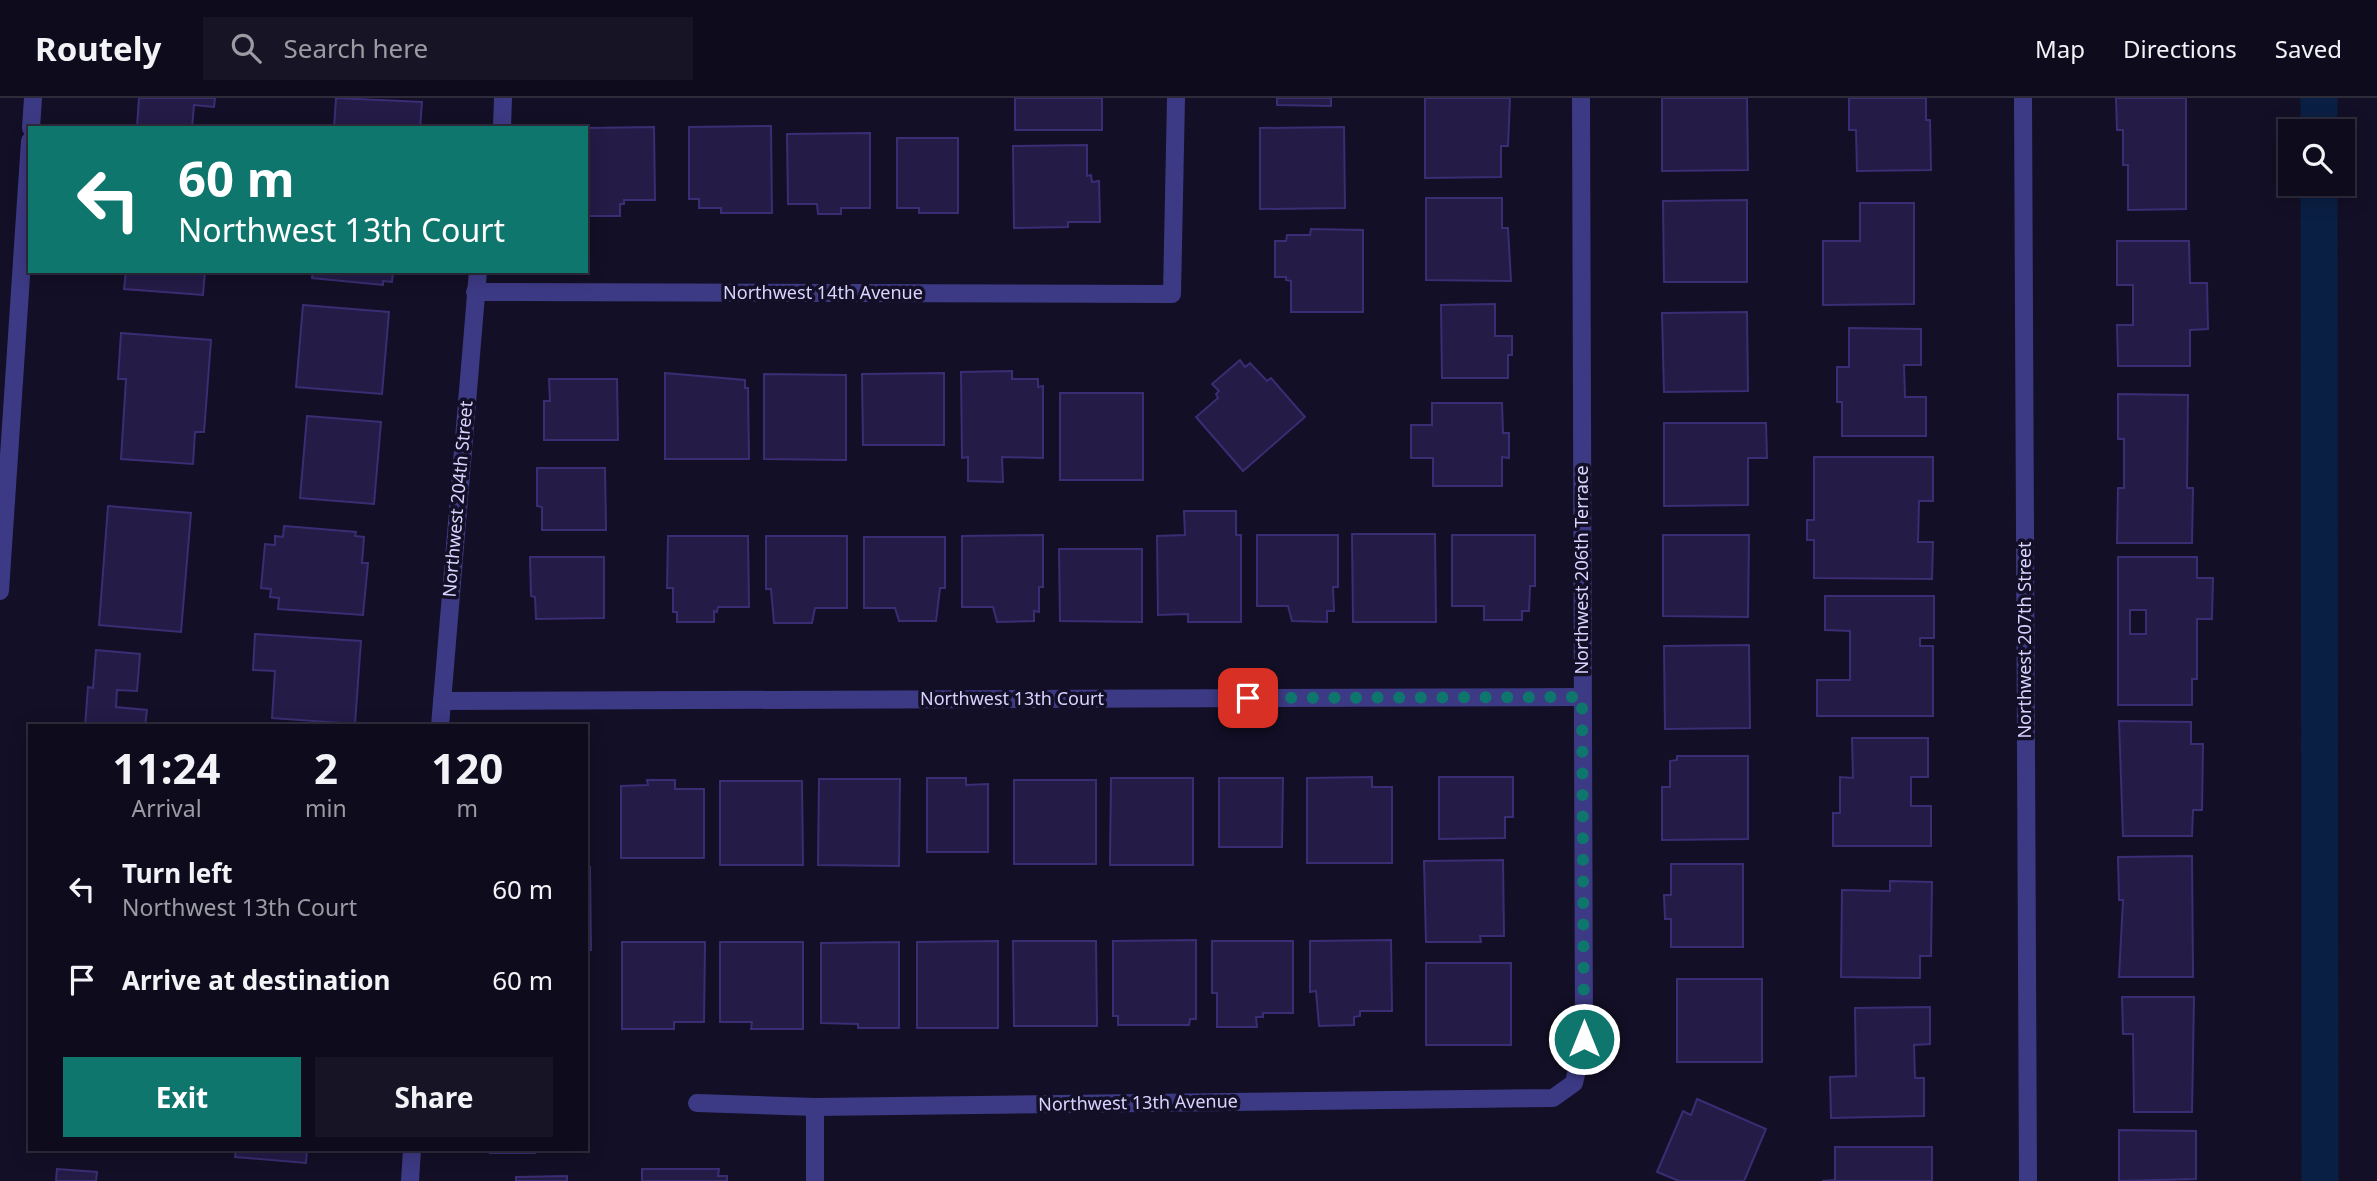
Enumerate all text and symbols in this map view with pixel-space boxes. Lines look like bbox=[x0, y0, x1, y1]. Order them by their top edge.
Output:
search box bbox=[203, 17, 693, 80]
text: Routely bbox=[35, 26, 161, 71]
icon: search bbox=[227, 29, 265, 67]
text: Search here bbox=[283, 30, 428, 66]
text: Map bbox=[2035, 32, 2085, 65]
text: Directions bbox=[2123, 32, 2237, 65]
text: Saved bbox=[2275, 32, 2342, 65]
map controls bbox=[2278, 119, 2355, 196]
button: search bbox=[2278, 119, 2355, 196]
text: 60 m bbox=[178, 145, 295, 211]
icon: left bbox=[63, 154, 154, 245]
text: Northwest 13th Court bbox=[178, 208, 505, 251]
street label: Northwest 14th Avenue bbox=[723, 280, 923, 304]
street label: Northwest 204th Street bbox=[436, 399, 478, 598]
street label: Northwest 206th Terrace bbox=[1569, 465, 1593, 675]
street label: Northwest 207th Street bbox=[2012, 541, 2036, 739]
pin bbox=[1218, 668, 1278, 728]
icon: arrive bbox=[1229, 679, 1267, 717]
street label: Northwest 13th Court bbox=[920, 686, 1104, 710]
text: 11:24 bbox=[113, 739, 220, 796]
text: 2 bbox=[314, 739, 338, 796]
text: 120 bbox=[431, 739, 503, 796]
text: Arrival bbox=[131, 792, 202, 824]
text: min bbox=[305, 792, 347, 824]
text: m bbox=[457, 792, 478, 824]
text: Turn left bbox=[122, 855, 233, 891]
icon: left bbox=[63, 870, 101, 908]
text: 60 m bbox=[492, 871, 553, 907]
text: Northwest 13th Court bbox=[122, 891, 357, 923]
icon: arrive bbox=[63, 961, 101, 999]
text: Arrive at destination bbox=[122, 962, 391, 998]
text: 60 m bbox=[492, 962, 553, 998]
position arrow bbox=[1547, 1002, 1621, 1076]
button: Exit bbox=[63, 1057, 301, 1137]
button: Share bbox=[315, 1057, 553, 1137]
street label: Northwest 13th Avenue bbox=[1038, 1088, 1238, 1116]

